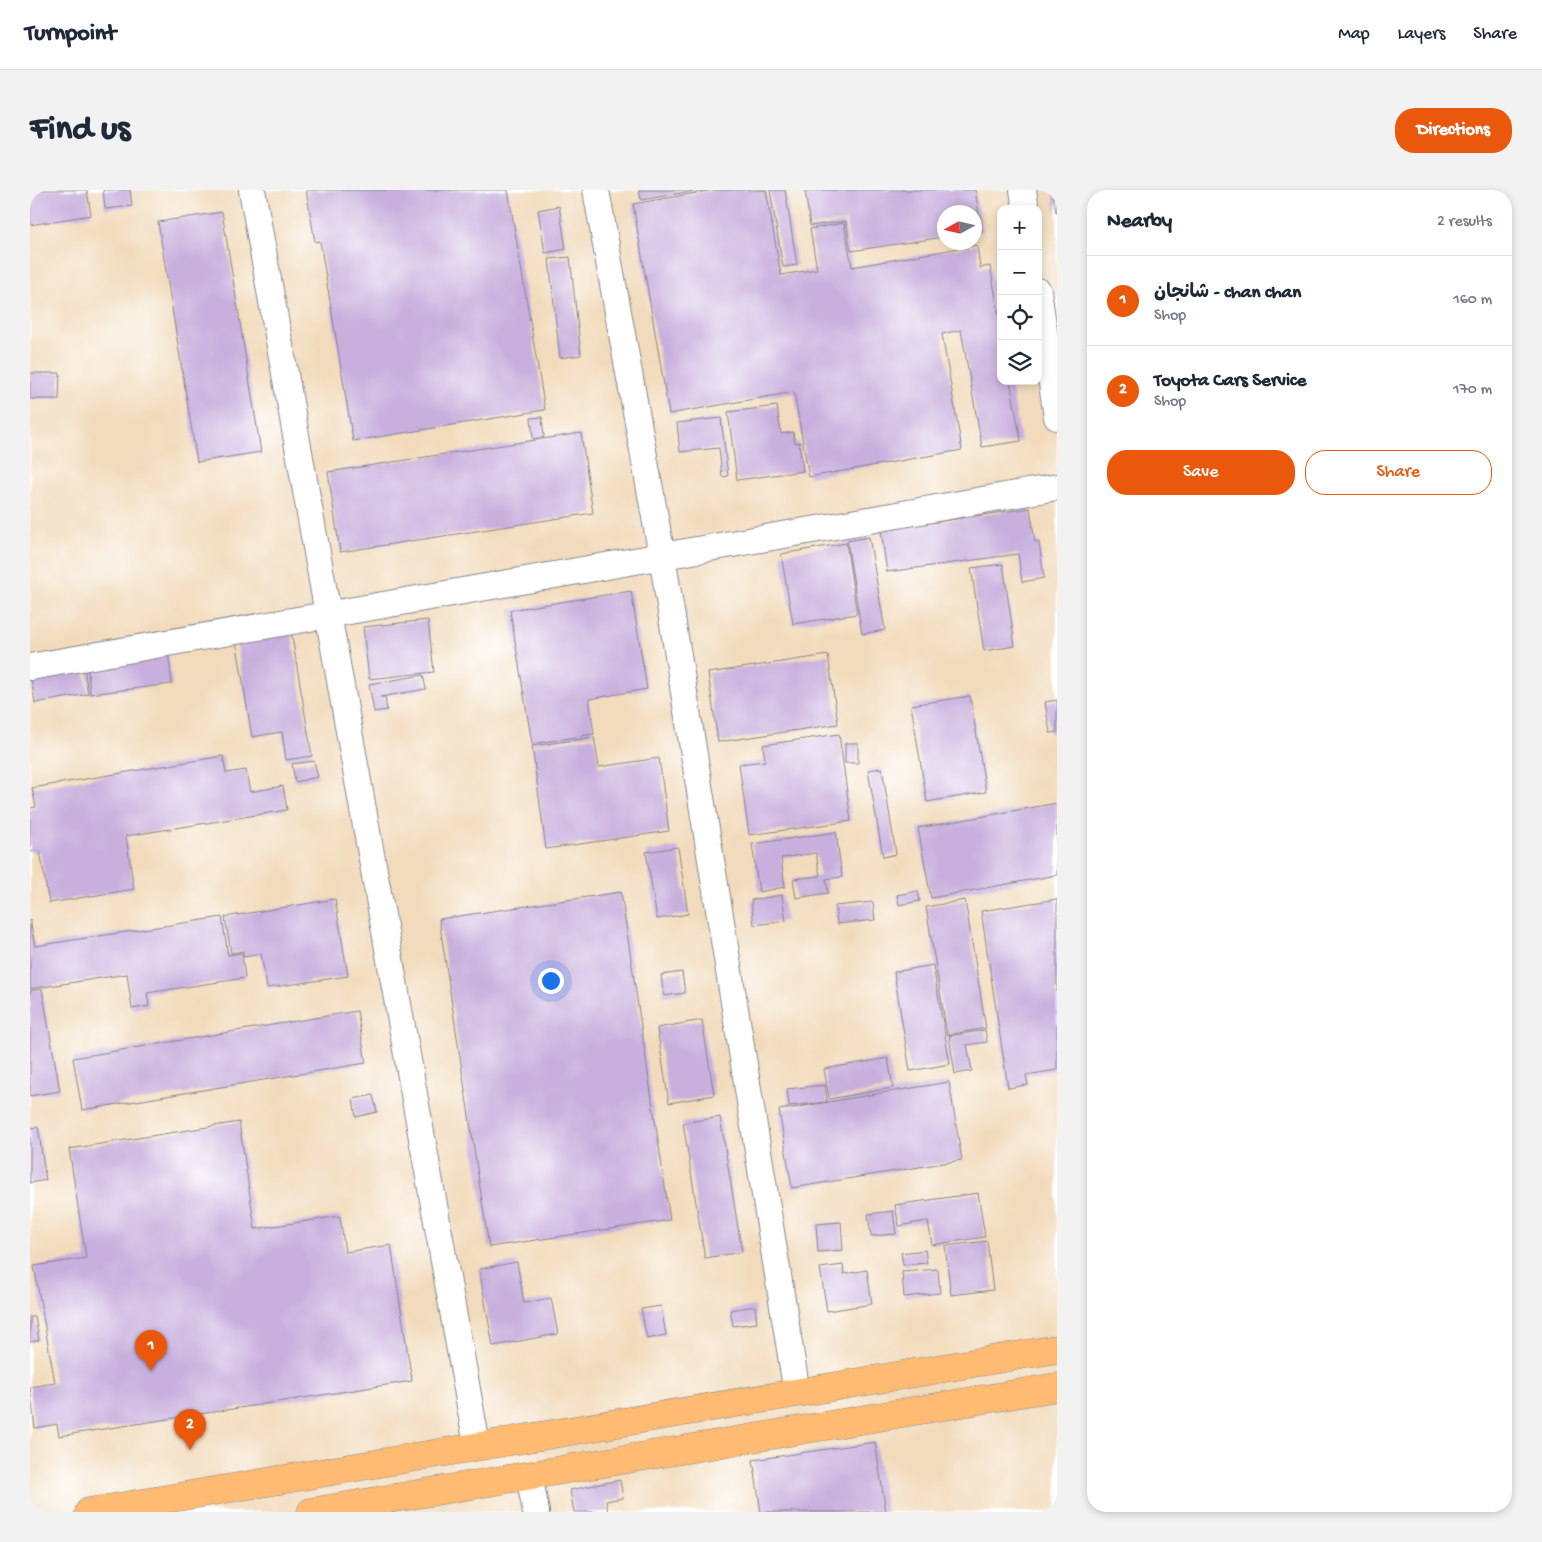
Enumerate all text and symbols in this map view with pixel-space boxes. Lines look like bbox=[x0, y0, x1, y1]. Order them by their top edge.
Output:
text: Turnpoint bbox=[25, 20, 116, 49]
text: Map bbox=[1338, 24, 1370, 45]
text: Layers bbox=[1398, 24, 1445, 45]
text: Share bbox=[1473, 24, 1517, 45]
button: Directions bbox=[1395, 108, 1512, 153]
text: Find us bbox=[30, 110, 130, 151]
north arrow bbox=[937, 205, 982, 250]
map controls bbox=[997, 205, 1042, 385]
button: + bbox=[997, 205, 1042, 250]
text: Nearby bbox=[1107, 210, 1172, 235]
text: 2 results bbox=[1437, 213, 1492, 232]
button: − bbox=[997, 250, 1042, 295]
text: شانجان - chan chan bbox=[1154, 282, 1301, 305]
text: 1 bbox=[1120, 291, 1126, 310]
text: 160 m bbox=[1453, 291, 1492, 310]
button: locate bbox=[997, 295, 1042, 340]
text: Shop bbox=[1154, 307, 1186, 326]
button: layers bbox=[997, 340, 1042, 385]
text: Toyota Cars Service bbox=[1154, 370, 1306, 393]
text: 2 bbox=[1119, 381, 1127, 400]
text: 170 m bbox=[1453, 381, 1492, 400]
text: Shop bbox=[1154, 393, 1186, 412]
button: Save bbox=[1107, 450, 1295, 495]
button: Share bbox=[1305, 450, 1492, 495]
your location bbox=[538, 968, 564, 994]
pin: 1 bbox=[135, 1330, 167, 1371]
pin: 2 bbox=[174, 1409, 206, 1450]

